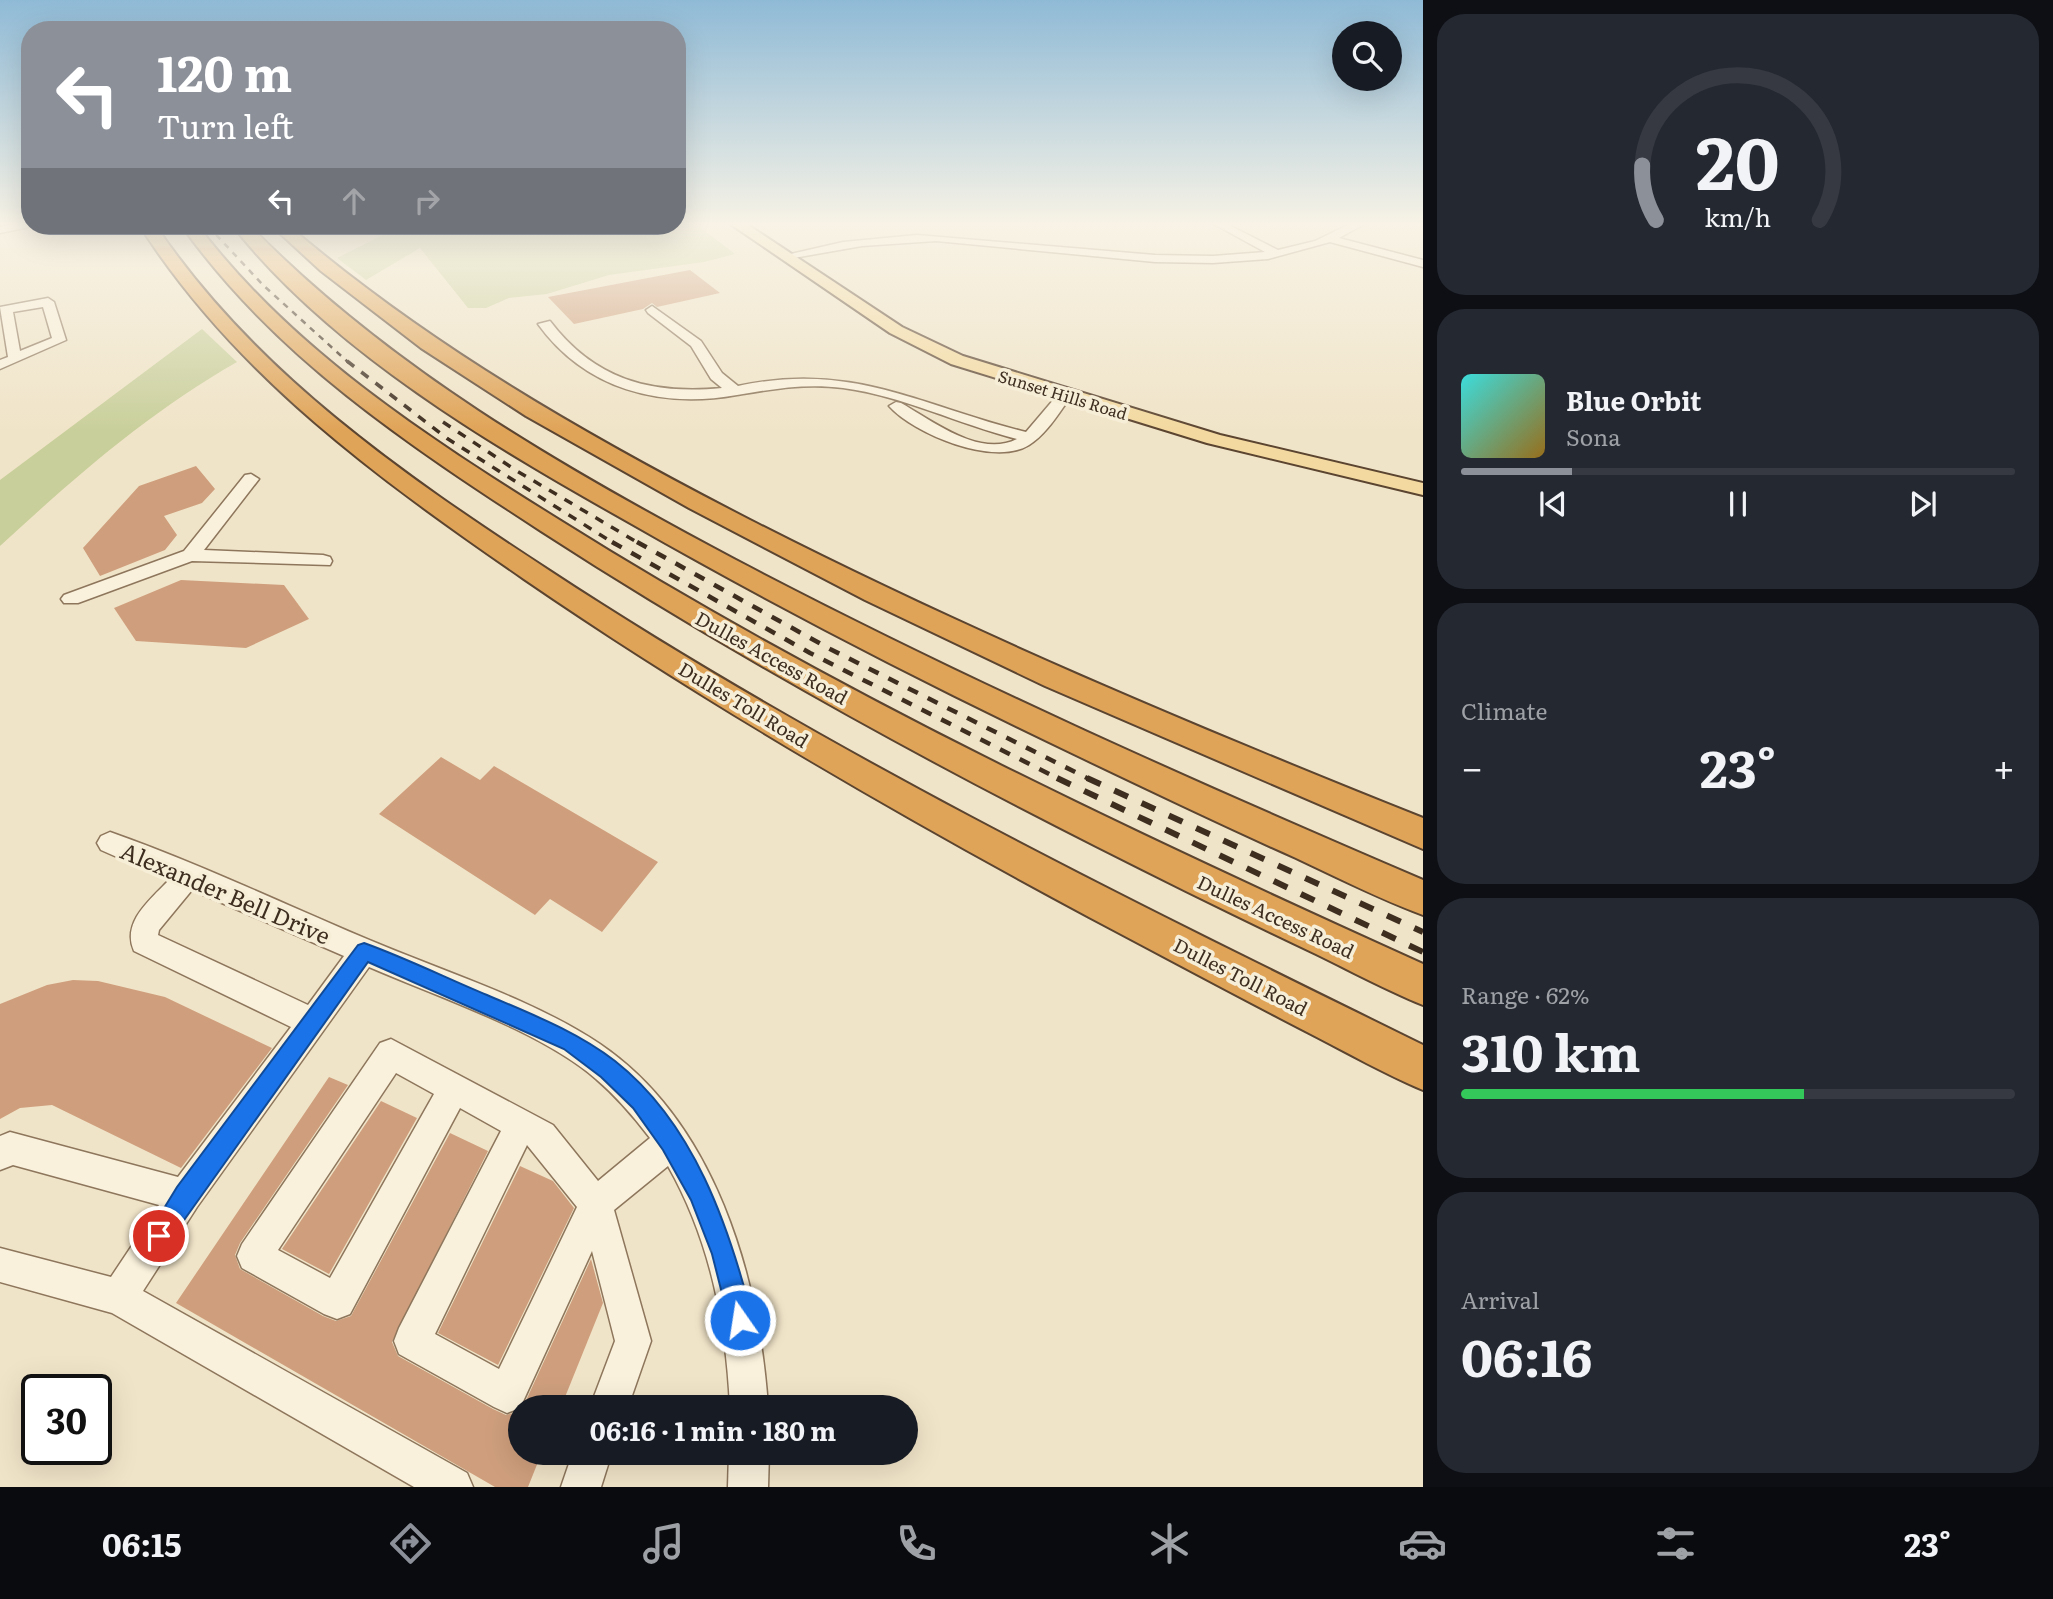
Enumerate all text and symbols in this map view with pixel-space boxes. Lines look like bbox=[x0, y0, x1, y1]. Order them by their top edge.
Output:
map controls bbox=[1332, 21, 1402, 91]
button: search bbox=[1332, 21, 1402, 91]
text: 120 m bbox=[157, 34, 292, 107]
icon: left bbox=[42, 49, 133, 140]
text: Turn left bbox=[157, 101, 294, 149]
text: 20 bbox=[1696, 105, 1780, 213]
icon: left bbox=[262, 182, 300, 220]
icon: ahead bbox=[335, 182, 373, 220]
icon: right bbox=[408, 182, 446, 220]
text: km/h bbox=[1705, 198, 1771, 235]
street label: Sunset Hills Road bbox=[996, 363, 1131, 425]
text: Blue Orbit bbox=[1566, 380, 1701, 419]
text: Sona bbox=[1566, 419, 1621, 453]
icon: previous bbox=[1534, 485, 1572, 523]
icon: pause bbox=[1719, 485, 1757, 523]
icon: next bbox=[1904, 485, 1942, 523]
street label: Dulles Access Road bbox=[691, 603, 854, 711]
street label: Dulles Toll Road bbox=[674, 654, 815, 754]
text: Climate bbox=[1461, 693, 1547, 727]
text: 23° bbox=[1700, 727, 1776, 804]
text: − bbox=[1461, 737, 1483, 794]
text: + bbox=[1993, 737, 2015, 794]
street label: Alexander Bell Drive bbox=[116, 832, 336, 952]
street label: Dulles Access Road bbox=[1193, 867, 1359, 965]
street label: Dulles Toll Road bbox=[1169, 930, 1313, 1022]
text: Range · 62% bbox=[1461, 977, 1589, 1011]
text: 310 km bbox=[1461, 1011, 1641, 1088]
pin bbox=[129, 1206, 189, 1266]
icon: arrive bbox=[140, 1217, 178, 1255]
text: Arrival bbox=[1461, 1282, 1540, 1316]
position arrow bbox=[703, 1283, 777, 1357]
text: 06:16 bbox=[1461, 1316, 1592, 1393]
speed limit sign: 30 bbox=[21, 1374, 112, 1465]
text: 06:16 · 1 min · 180 m bbox=[590, 1410, 836, 1449]
text: 06:15 bbox=[102, 1519, 182, 1567]
icon: directions bbox=[386, 1519, 435, 1568]
icon: music bbox=[639, 1519, 688, 1568]
icon: phone bbox=[892, 1519, 941, 1568]
icon: climate bbox=[1145, 1519, 1194, 1568]
icon: car bbox=[1398, 1519, 1447, 1568]
icon: filters bbox=[1651, 1519, 1700, 1568]
text: 23° bbox=[1904, 1519, 1951, 1567]

